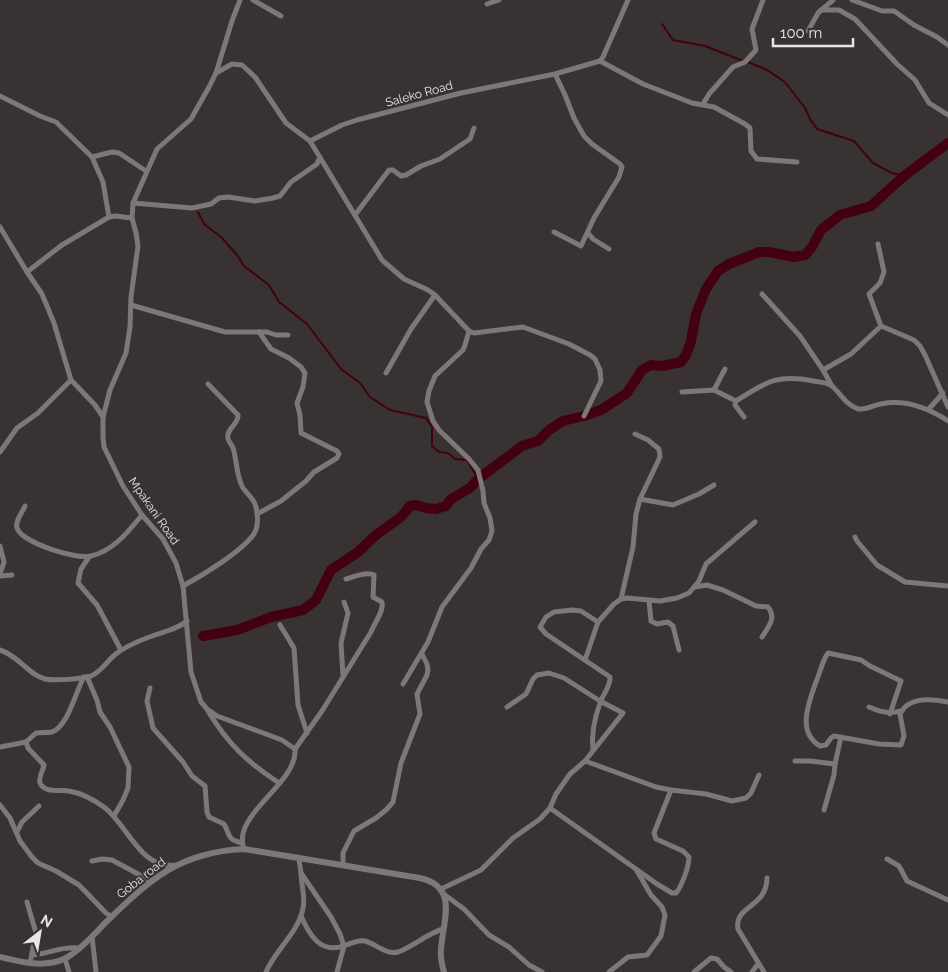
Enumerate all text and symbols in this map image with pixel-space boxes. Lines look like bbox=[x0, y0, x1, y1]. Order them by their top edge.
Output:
scale bar bbox=[773, 15, 853, 47]
text: 100 m bbox=[780, 24, 822, 42]
street label: Saleko Road bbox=[384, 78, 454, 110]
street label: Mpakani Road bbox=[126, 475, 182, 547]
street label: Goba road bbox=[114, 855, 168, 901]
north arrow bbox=[15, 907, 65, 957]
text: N bbox=[38, 911, 55, 930]

